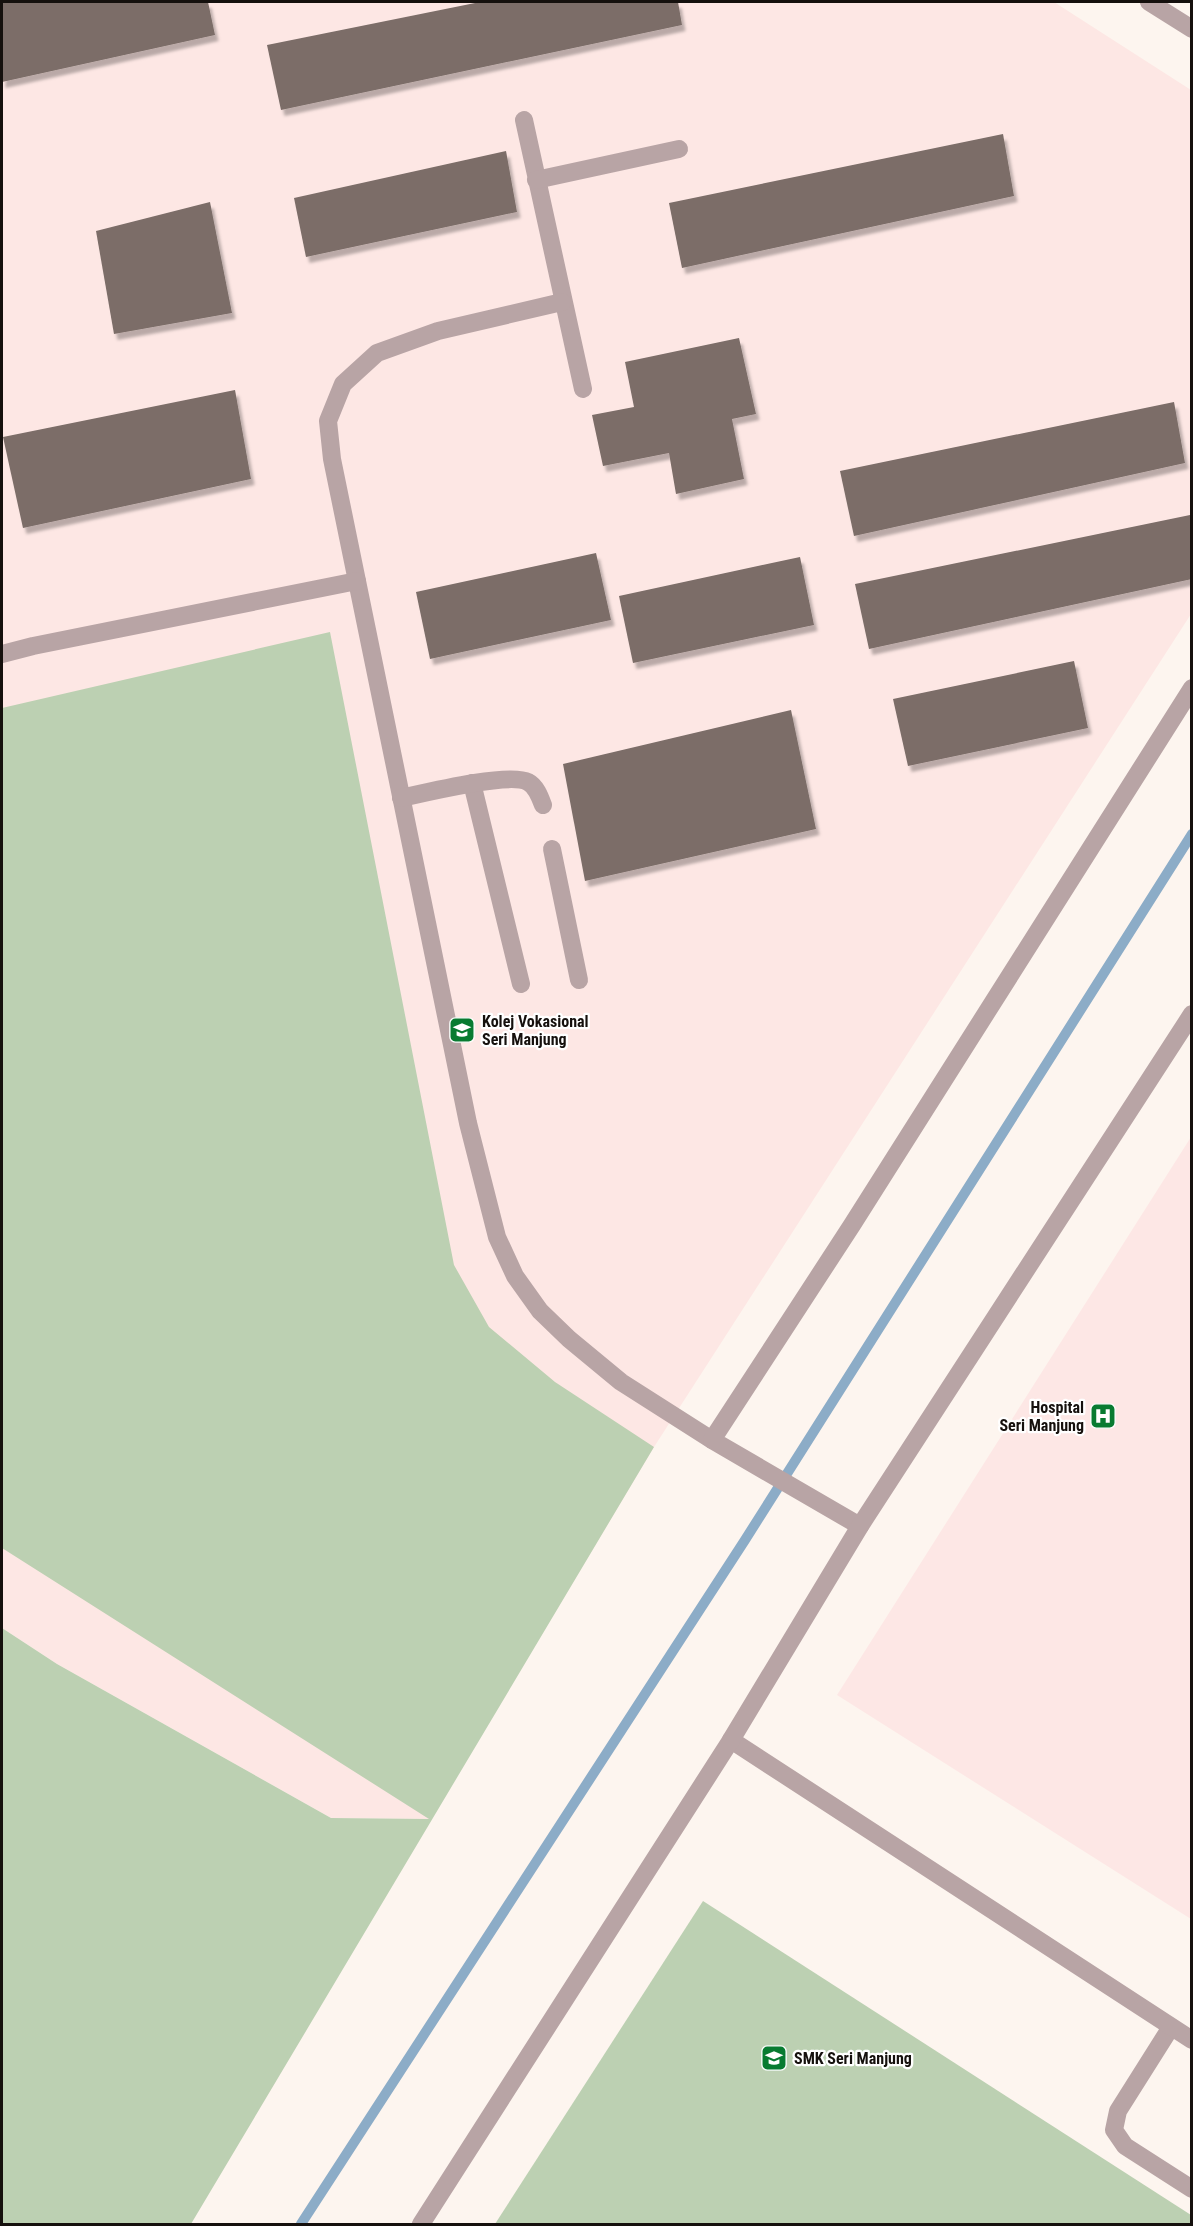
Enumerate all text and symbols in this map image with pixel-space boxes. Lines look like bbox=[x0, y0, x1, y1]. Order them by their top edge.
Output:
place label: Kolej Vokasional Seri Manjung bbox=[482, 1012, 589, 1049]
school or university icon: Kolej Vokasional Seri Manjung bbox=[447, 1015, 477, 1045]
place label: Hospital Seri Manjung bbox=[999, 1398, 1084, 1435]
hospital icon: Hospital Seri Manjung bbox=[1088, 1401, 1118, 1431]
school or university icon: SMK Seri Manjung bbox=[759, 2043, 789, 2073]
place label: SMK Seri Manjung bbox=[794, 2049, 912, 2068]

